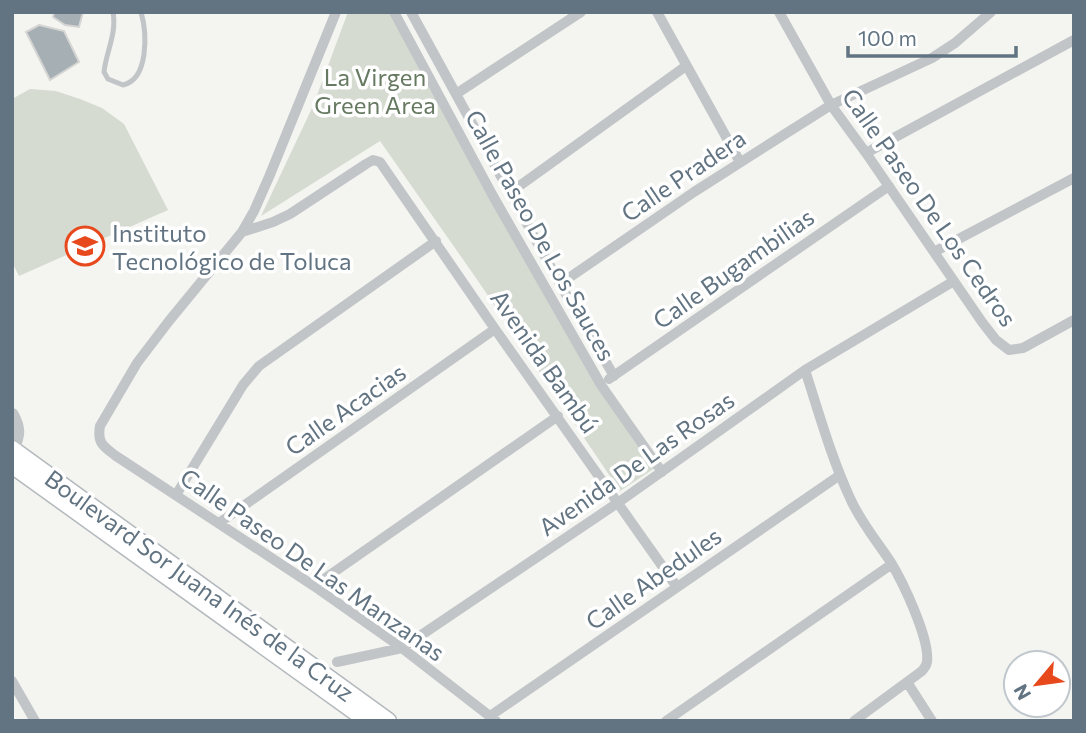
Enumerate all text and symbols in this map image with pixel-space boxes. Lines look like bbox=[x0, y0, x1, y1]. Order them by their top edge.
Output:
scale bar bbox=[848, 14, 1016, 58]
text: 100 m bbox=[858, 25, 917, 50]
park label: La Virgen Green Area bbox=[314, 62, 436, 119]
street label: Calle Paseo De Los Cedros bbox=[837, 82, 1023, 332]
street label: Calle Paseo De Los Sauces bbox=[460, 104, 622, 366]
street label: Calle Pradera bbox=[615, 123, 751, 227]
street label: Calle Bugambilias bbox=[647, 202, 819, 334]
place label: Instituto Tecnológico de Toluca bbox=[112, 218, 351, 275]
school or university icon: Instituto Tecnológico de Toluca bbox=[64, 225, 106, 267]
street label: Avenida Bambú bbox=[485, 284, 605, 438]
street label: Calle Acacias bbox=[279, 357, 411, 461]
street label: Avenida De Las Rosas bbox=[533, 385, 739, 541]
street label: Calle Paseo De Las Manzanas bbox=[175, 461, 451, 667]
street label: Boulevard Sor Juana Inés de la Cruz bbox=[40, 463, 360, 707]
street label: Calle Abedules bbox=[580, 521, 726, 635]
north arrow bbox=[1002, 649, 1072, 719]
text: N bbox=[1008, 681, 1035, 704]

